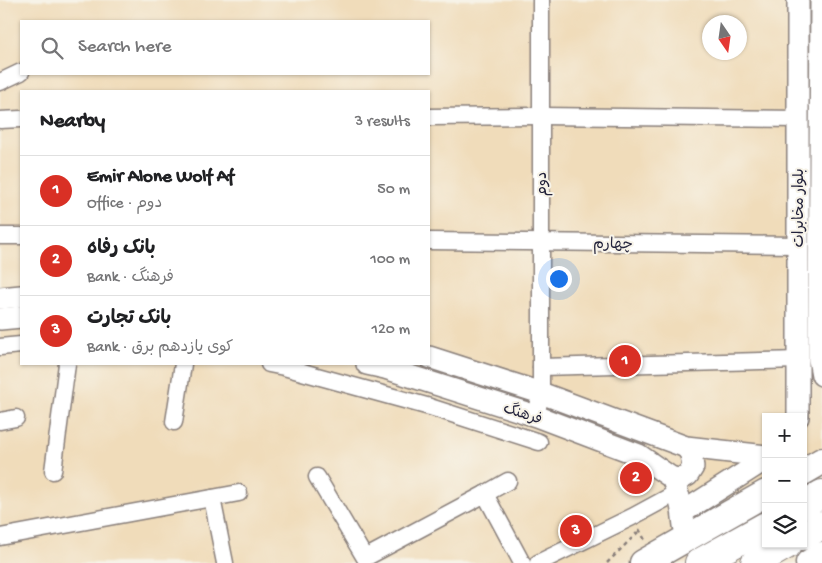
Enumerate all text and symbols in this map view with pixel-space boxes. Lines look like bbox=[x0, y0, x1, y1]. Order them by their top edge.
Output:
north arrow bbox=[702, 15, 747, 60]
search box bbox=[20, 20, 430, 75]
icon: search bbox=[38, 34, 66, 62]
text: Search here bbox=[78, 36, 172, 59]
text: Nearby bbox=[40, 110, 105, 135]
text: 3 results bbox=[355, 113, 410, 132]
text: Emir Alone Wolf Af bbox=[87, 166, 234, 189]
street label: بلوار مخابرات bbox=[791, 168, 809, 248]
street label: دوم bbox=[534, 172, 553, 196]
text: 1 bbox=[53, 181, 59, 200]
text: 50 m bbox=[377, 181, 410, 200]
text: Office · دوم bbox=[87, 195, 162, 214]
street label: چهارم bbox=[593, 236, 633, 254]
text: بانک رفاه bbox=[87, 238, 156, 261]
text: 2 bbox=[52, 251, 60, 270]
text: 100 m bbox=[370, 251, 410, 270]
your location bbox=[546, 266, 572, 292]
text: Bank · فرهنگ bbox=[87, 269, 174, 288]
text: بانک تجارت bbox=[87, 308, 171, 331]
text: 3 bbox=[52, 321, 60, 340]
text: 120 m bbox=[371, 321, 410, 340]
text: Bank · کوی یازدهم برق bbox=[87, 339, 233, 358]
pin: 1 bbox=[609, 342, 641, 380]
street label: فرهنگ bbox=[501, 398, 545, 430]
map controls bbox=[762, 413, 807, 548]
button: + bbox=[762, 413, 807, 458]
button: − bbox=[762, 458, 807, 503]
pin: 2 bbox=[620, 459, 652, 497]
button: layers bbox=[762, 503, 807, 548]
pin: 3 bbox=[560, 512, 592, 550]

